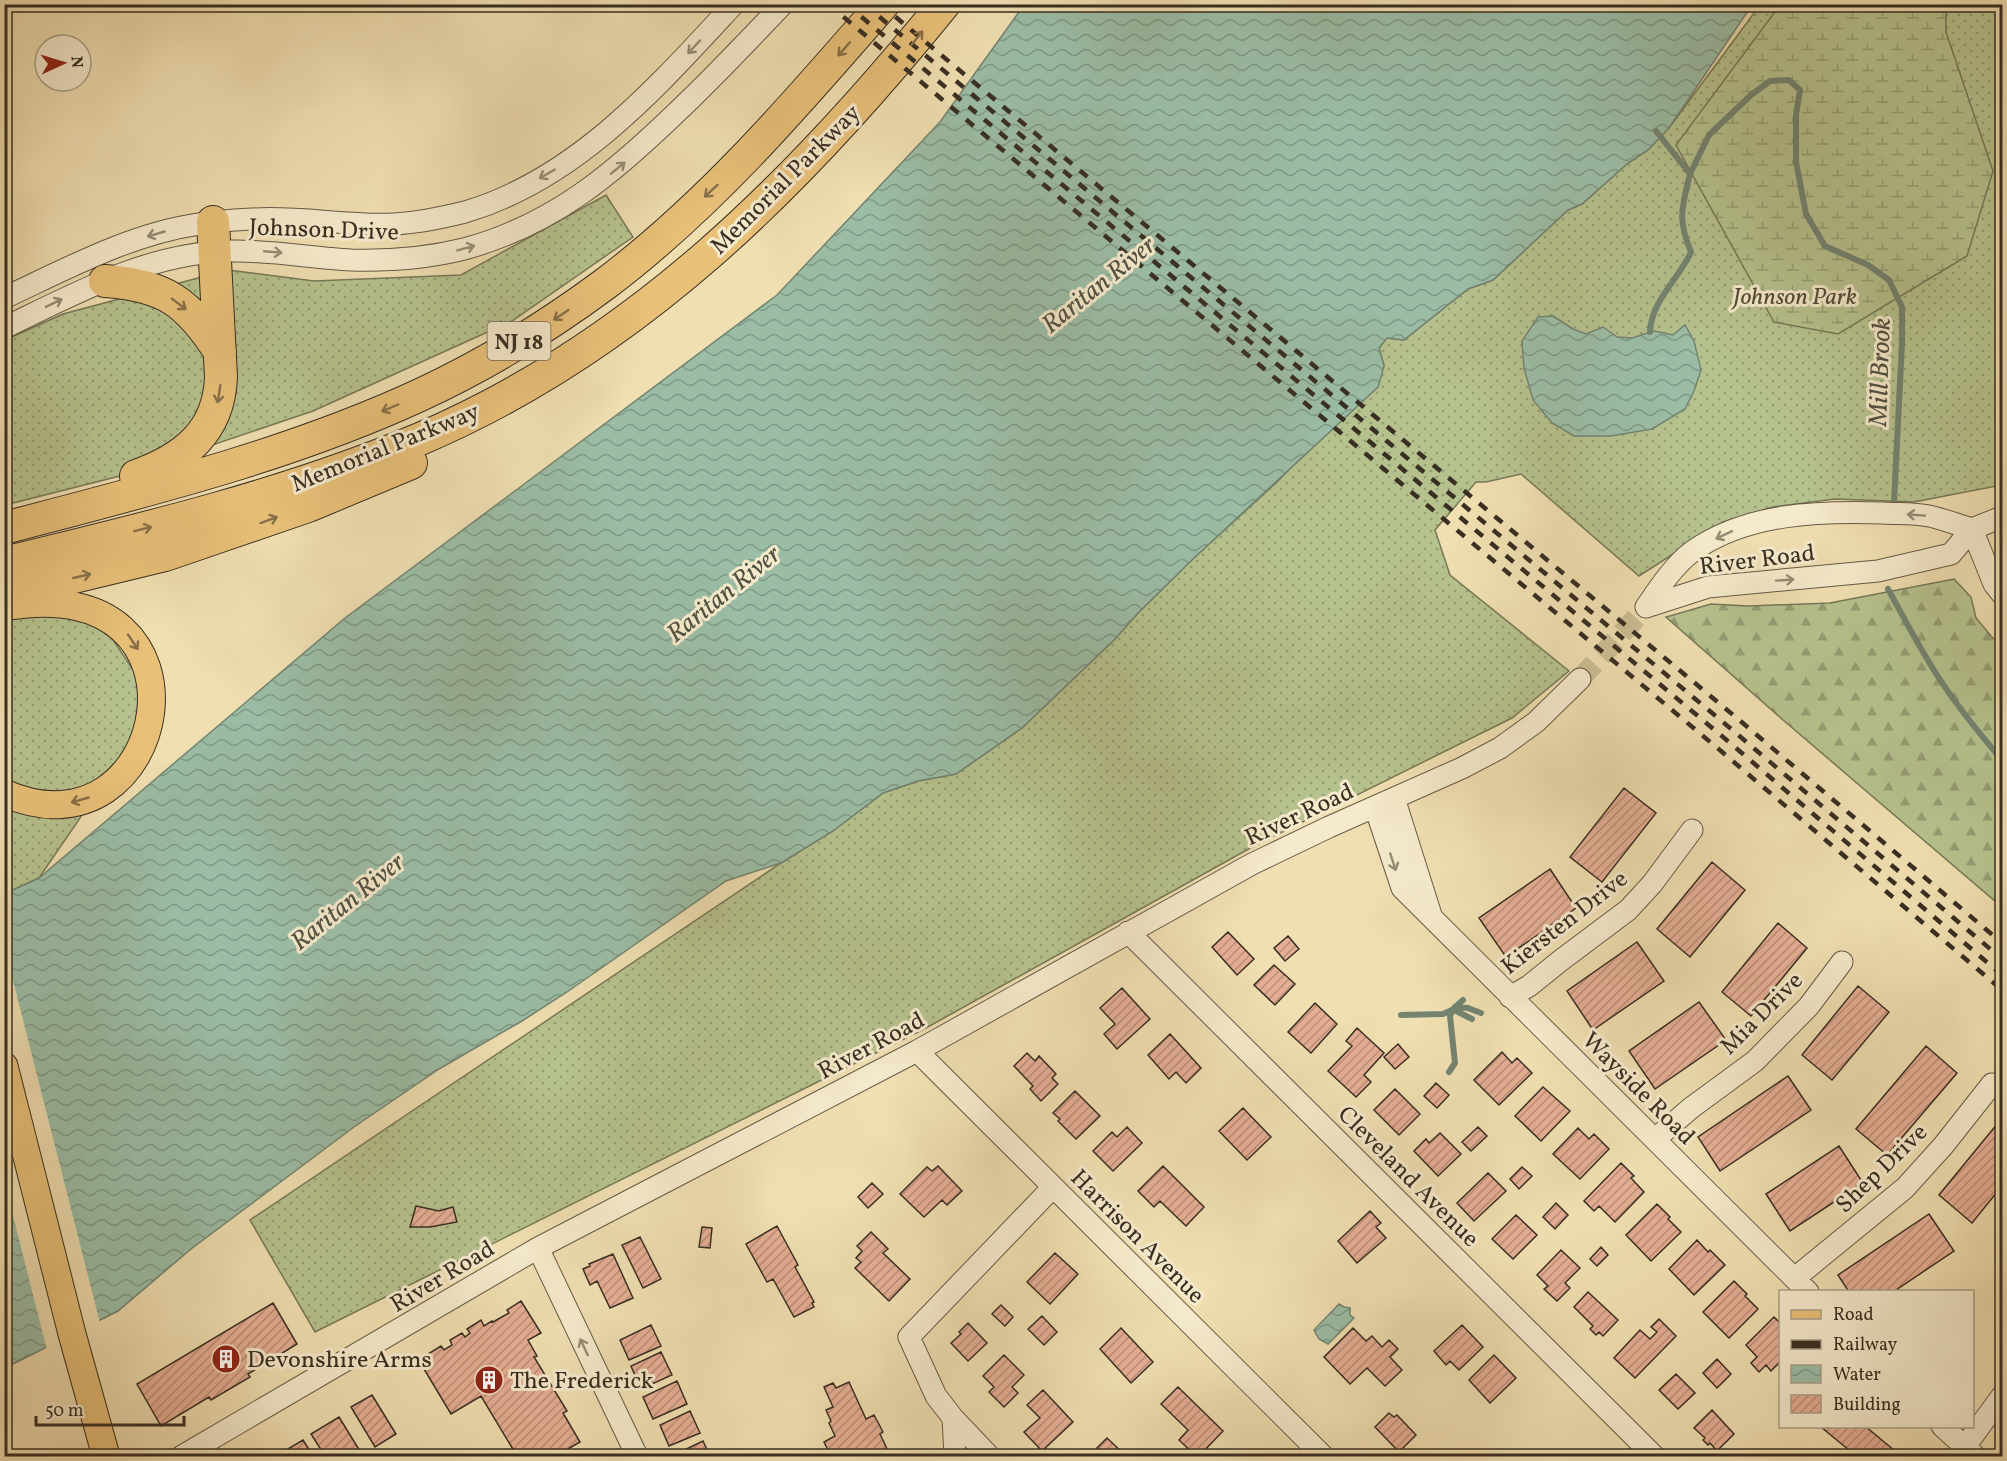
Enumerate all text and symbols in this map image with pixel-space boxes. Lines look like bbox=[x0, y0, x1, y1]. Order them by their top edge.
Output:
one-way arrow bbox=[910, 31, 924, 46]
north arrow bbox=[33, 33, 93, 93]
one-way arrow bbox=[687, 40, 702, 55]
one-way arrow bbox=[837, 41, 851, 56]
text: N bbox=[65, 56, 87, 69]
street label: Memorial Parkway bbox=[704, 98, 869, 263]
one-way arrow bbox=[609, 161, 625, 174]
one-way arrow bbox=[539, 168, 556, 180]
one-way arrow bbox=[704, 184, 719, 198]
street label: Johnson Drive bbox=[248, 211, 399, 251]
water label: Raritan River bbox=[1035, 228, 1164, 343]
one-way arrow bbox=[147, 229, 166, 240]
one-way arrow bbox=[457, 241, 476, 253]
one-way arrow bbox=[262, 247, 282, 258]
park label: Johnson Park bbox=[1731, 281, 1857, 315]
one-way arrow bbox=[45, 297, 63, 309]
one-way arrow bbox=[171, 297, 187, 310]
one-way arrow bbox=[553, 309, 570, 321]
water label: Mill Brook bbox=[1861, 317, 1901, 428]
road number: NJ 18 bbox=[488, 322, 550, 360]
one-way arrow bbox=[214, 384, 225, 403]
street label: Memorial Parkway bbox=[287, 396, 485, 502]
one-way arrow bbox=[381, 403, 400, 414]
one-way arrow bbox=[1906, 509, 1926, 520]
one-way arrow bbox=[259, 514, 277, 525]
one-way arrow bbox=[133, 523, 152, 535]
one-way arrow bbox=[1716, 529, 1734, 541]
water label: Raritan River bbox=[660, 537, 789, 652]
street label: River Road bbox=[1697, 537, 1817, 585]
one-way arrow bbox=[72, 570, 91, 582]
one-way arrow bbox=[1774, 574, 1794, 585]
one-way arrow bbox=[127, 634, 139, 650]
street label: River Road bbox=[1240, 776, 1360, 856]
one-way arrow bbox=[71, 795, 90, 806]
water label: Raritan River bbox=[284, 845, 413, 960]
one-way arrow bbox=[1389, 852, 1400, 871]
street label: Kiersten Drive bbox=[1495, 863, 1636, 984]
street label: Mia Drive bbox=[1713, 965, 1812, 1064]
street label: River Road bbox=[813, 1004, 931, 1089]
street label: Wayside Road bbox=[1573, 1025, 1702, 1154]
street label: Cleveland Avenue bbox=[1329, 1099, 1486, 1256]
street label: Shep Drive bbox=[1829, 1117, 1936, 1222]
street label: Harrison Avenue bbox=[1062, 1162, 1212, 1312]
street label: River Road bbox=[384, 1233, 502, 1322]
legend bbox=[1779, 1290, 1974, 1428]
text: Road bbox=[1833, 1303, 1874, 1328]
text: Railway bbox=[1833, 1333, 1897, 1358]
one-way arrow bbox=[578, 1338, 590, 1356]
building icon: Devonshire Arms bbox=[210, 1343, 242, 1375]
place label: Devonshire Arms bbox=[247, 1344, 432, 1378]
text: Water bbox=[1833, 1363, 1881, 1388]
building icon: The Frederick bbox=[473, 1364, 505, 1396]
place label: The Frederick bbox=[510, 1365, 654, 1399]
scale bar bbox=[36, 1389, 184, 1427]
text: Building bbox=[1833, 1393, 1901, 1418]
text: 50 m bbox=[45, 1399, 84, 1424]

